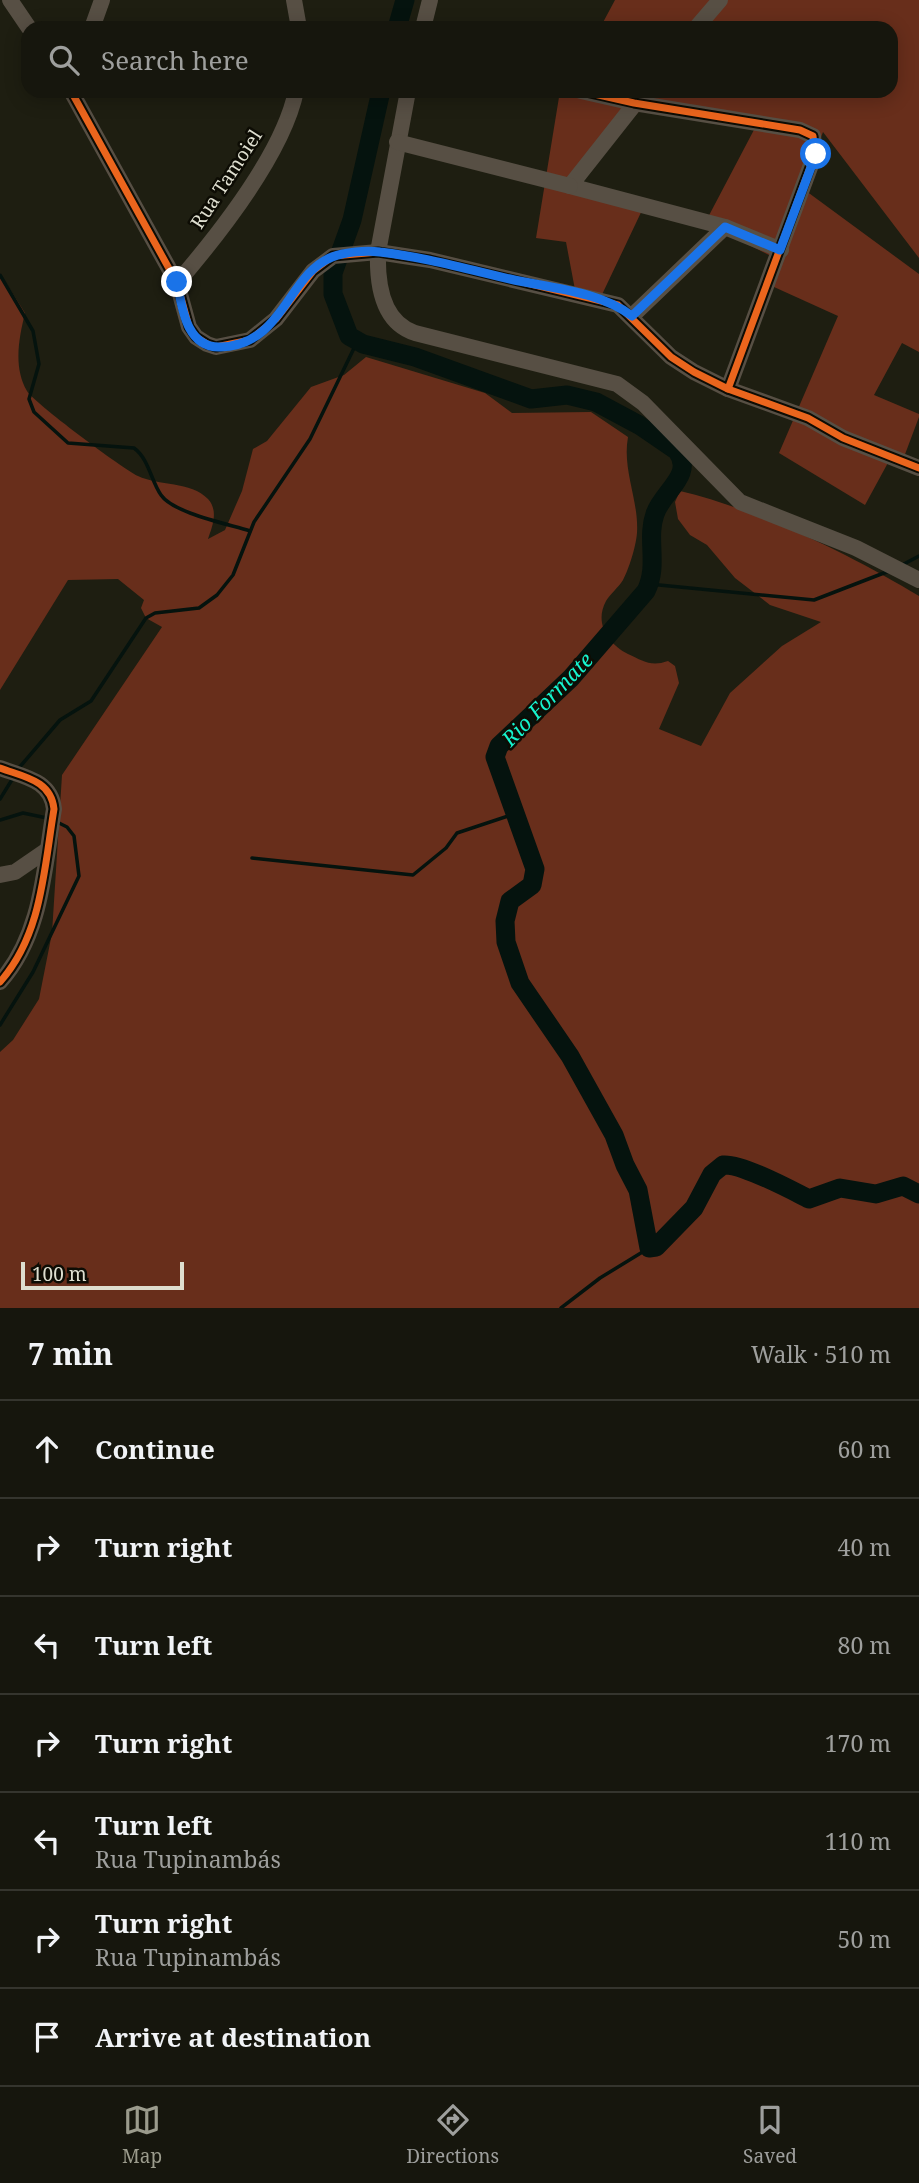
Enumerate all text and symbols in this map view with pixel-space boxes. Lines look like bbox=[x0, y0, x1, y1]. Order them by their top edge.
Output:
search box bbox=[21, 21, 898, 98]
icon: search bbox=[45, 41, 83, 79]
text: Search here bbox=[101, 42, 249, 78]
street label: Rua Tamoiel bbox=[184, 124, 268, 233]
route start bbox=[800, 138, 831, 169]
route end bbox=[161, 266, 192, 297]
water label: Rio Formate bbox=[494, 646, 599, 753]
scale bar bbox=[21, 1259, 184, 1291]
text: 100 m bbox=[32, 1261, 87, 1287]
text: 7 min bbox=[28, 1333, 113, 1374]
text: Walk · 510 m bbox=[751, 1338, 891, 1370]
icon: ahead bbox=[28, 1430, 66, 1468]
text: Continue bbox=[95, 1431, 215, 1467]
text: 60 m bbox=[838, 1433, 891, 1465]
icon: right bbox=[28, 1528, 66, 1566]
text: Turn right bbox=[95, 1529, 232, 1565]
text: 40 m bbox=[838, 1531, 891, 1563]
icon: left bbox=[28, 1626, 66, 1664]
text: Turn left bbox=[95, 1627, 212, 1663]
text: 80 m bbox=[838, 1629, 891, 1661]
icon: right bbox=[28, 1724, 66, 1762]
text: Turn right bbox=[95, 1725, 232, 1761]
text: 170 m bbox=[825, 1727, 891, 1759]
text: Turn left bbox=[95, 1807, 212, 1843]
icon: left bbox=[28, 1822, 66, 1860]
text: 110 m bbox=[825, 1825, 891, 1857]
text: Rua Tupinambás bbox=[95, 1843, 281, 1875]
text: Turn right bbox=[95, 1905, 232, 1941]
icon: right bbox=[28, 1920, 66, 1958]
text: 50 m bbox=[838, 1923, 891, 1955]
text: Rua Tupinambás bbox=[95, 1941, 281, 1973]
icon: arrive bbox=[28, 2018, 66, 2056]
text: Arrive at destination bbox=[95, 2019, 371, 2055]
tab: Map bbox=[122, 2101, 162, 2169]
tab: Directions bbox=[406, 2101, 499, 2169]
tab: Saved bbox=[743, 2101, 797, 2169]

